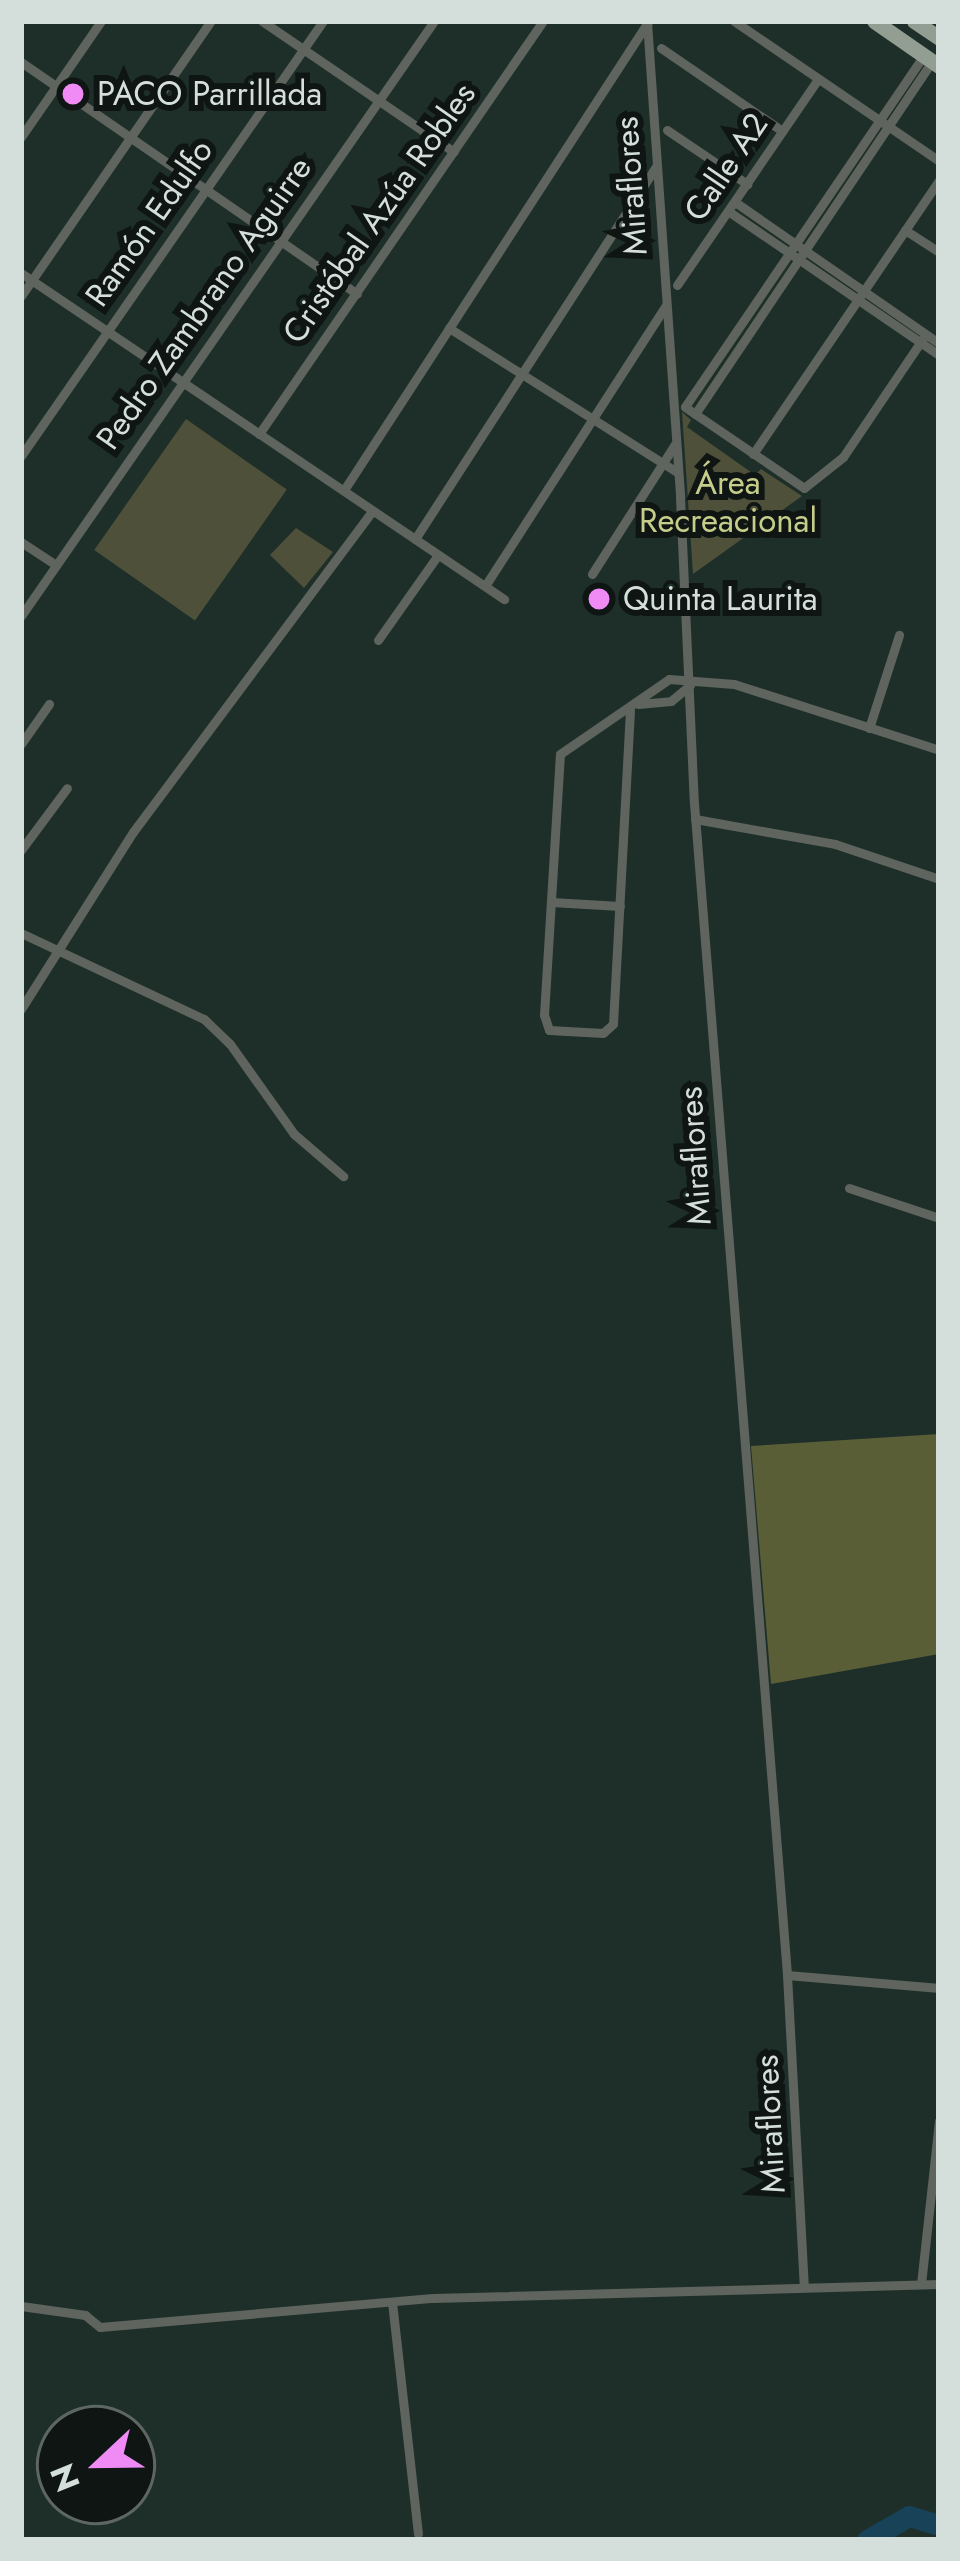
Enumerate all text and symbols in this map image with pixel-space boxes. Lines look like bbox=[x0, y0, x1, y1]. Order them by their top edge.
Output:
place label: PACO Parrillada bbox=[97, 74, 322, 114]
street label: Cristóbal Azúa Robles bbox=[274, 75, 484, 351]
marker: PACO Parrillada bbox=[60, 81, 86, 107]
street label: Calle A2 bbox=[676, 106, 776, 228]
street label: Miraflores bbox=[606, 115, 656, 257]
street label: Ramón Edulfo bbox=[77, 132, 221, 314]
street label: Pedro Zambrano Aguirre bbox=[88, 149, 320, 457]
park label: Área Recreacional bbox=[639, 463, 817, 541]
place label: Quinta Laurita bbox=[623, 579, 818, 619]
marker: Quinta Laurita bbox=[586, 586, 612, 612]
street label: Miraflores bbox=[670, 1085, 720, 1227]
street label: Miraflores bbox=[747, 2054, 793, 2194]
north arrow bbox=[36, 2405, 156, 2525]
text: N bbox=[38, 2457, 92, 2499]

